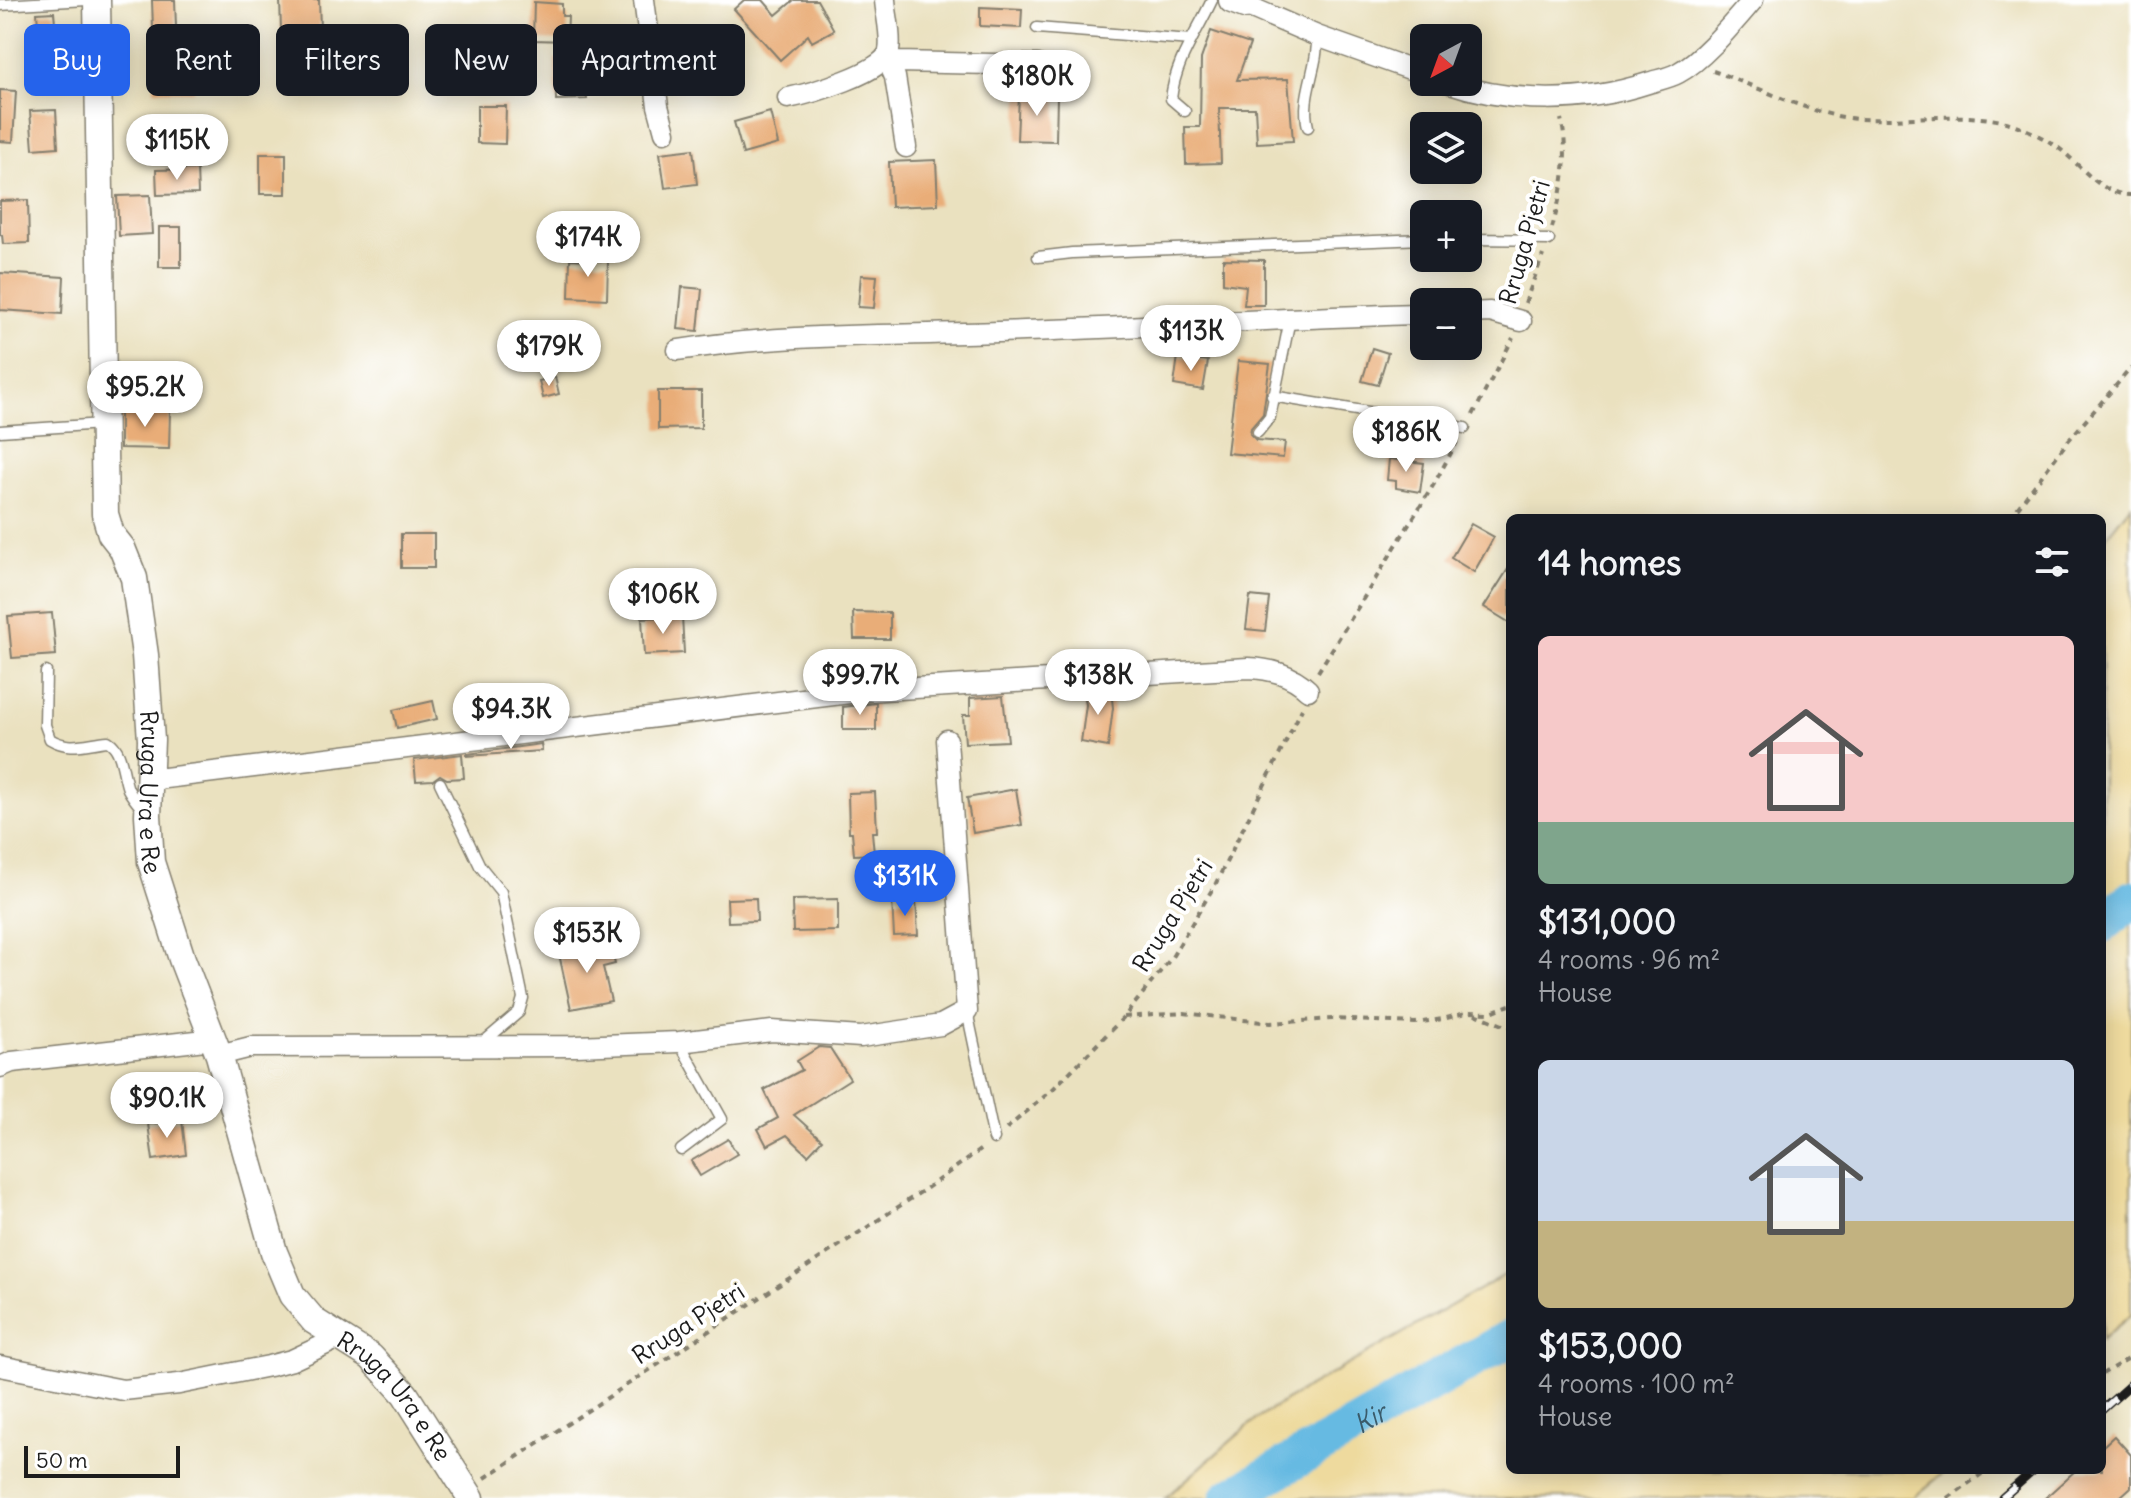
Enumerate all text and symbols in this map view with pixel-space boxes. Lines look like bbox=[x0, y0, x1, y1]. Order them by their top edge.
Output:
chip: Buy bbox=[24, 24, 130, 96]
chip: Rent bbox=[146, 24, 260, 96]
chip: Filters bbox=[276, 24, 409, 96]
chip: New bbox=[425, 24, 537, 96]
chip: Apartment bbox=[553, 24, 745, 96]
north arrow bbox=[1410, 24, 1482, 96]
map controls bbox=[1410, 24, 1482, 360]
pin: $180K bbox=[981, 50, 1093, 118]
text: $180K bbox=[1001, 59, 1073, 92]
button: layers bbox=[1410, 112, 1482, 184]
pin: $115K bbox=[121, 114, 233, 182]
text: $115K bbox=[144, 123, 210, 156]
street label: Rruga Pjetri bbox=[1492, 176, 1556, 308]
button: + bbox=[1410, 200, 1482, 272]
pin: $174K bbox=[532, 211, 644, 279]
text: $174K bbox=[554, 220, 622, 253]
button: − bbox=[1410, 288, 1482, 360]
pin: $113K bbox=[1135, 305, 1247, 373]
text: $113K bbox=[1158, 314, 1224, 347]
pin: $179K bbox=[493, 320, 605, 388]
text: $179K bbox=[515, 329, 583, 362]
pin: $95.2K bbox=[80, 361, 210, 429]
text: $95.2K bbox=[105, 370, 185, 403]
pin: $186K bbox=[1350, 406, 1462, 474]
text: $186K bbox=[1371, 415, 1441, 448]
icon: filters bbox=[2030, 540, 2074, 584]
text: 14 homes bbox=[1538, 541, 1682, 584]
pin: $106K bbox=[607, 568, 719, 636]
text: $106K bbox=[627, 577, 699, 610]
pin: $99.7K bbox=[795, 649, 925, 717]
pin: $138K bbox=[1042, 649, 1154, 717]
text: $99.7K bbox=[821, 658, 899, 691]
text: $138K bbox=[1063, 658, 1133, 691]
pin: $94.3K bbox=[446, 683, 576, 751]
icon: home bbox=[1734, 688, 1878, 832]
text: $94.3K bbox=[471, 692, 551, 725]
street label: Rruga Ura e Re bbox=[133, 709, 169, 877]
pin: $131K bbox=[849, 850, 961, 918]
street label: Rruga Pjetri bbox=[1125, 853, 1219, 977]
text: $131K bbox=[872, 859, 938, 892]
text: $131,000 bbox=[1538, 900, 1676, 943]
pin: $153K bbox=[531, 907, 643, 975]
text: $153K bbox=[552, 916, 622, 949]
text: 4 rooms · 96 m² bbox=[1538, 943, 1720, 976]
text: House bbox=[1538, 976, 1612, 1009]
pin: $90.1K bbox=[102, 1072, 232, 1140]
text: $90.1K bbox=[128, 1081, 206, 1114]
icon: home bbox=[1734, 1112, 1878, 1256]
street label: Rruga Pjetri bbox=[626, 1276, 750, 1370]
street label: Rruga Ura e Re bbox=[332, 1324, 458, 1466]
text: $153,000 bbox=[1538, 1324, 1683, 1367]
text: 4 rooms · 100 m² bbox=[1538, 1367, 1735, 1400]
water label: Kir bbox=[1347, 1394, 1395, 1440]
text: House bbox=[1538, 1400, 1612, 1433]
scale bar bbox=[24, 1442, 180, 1478]
text: 50 m bbox=[36, 1446, 88, 1474]

